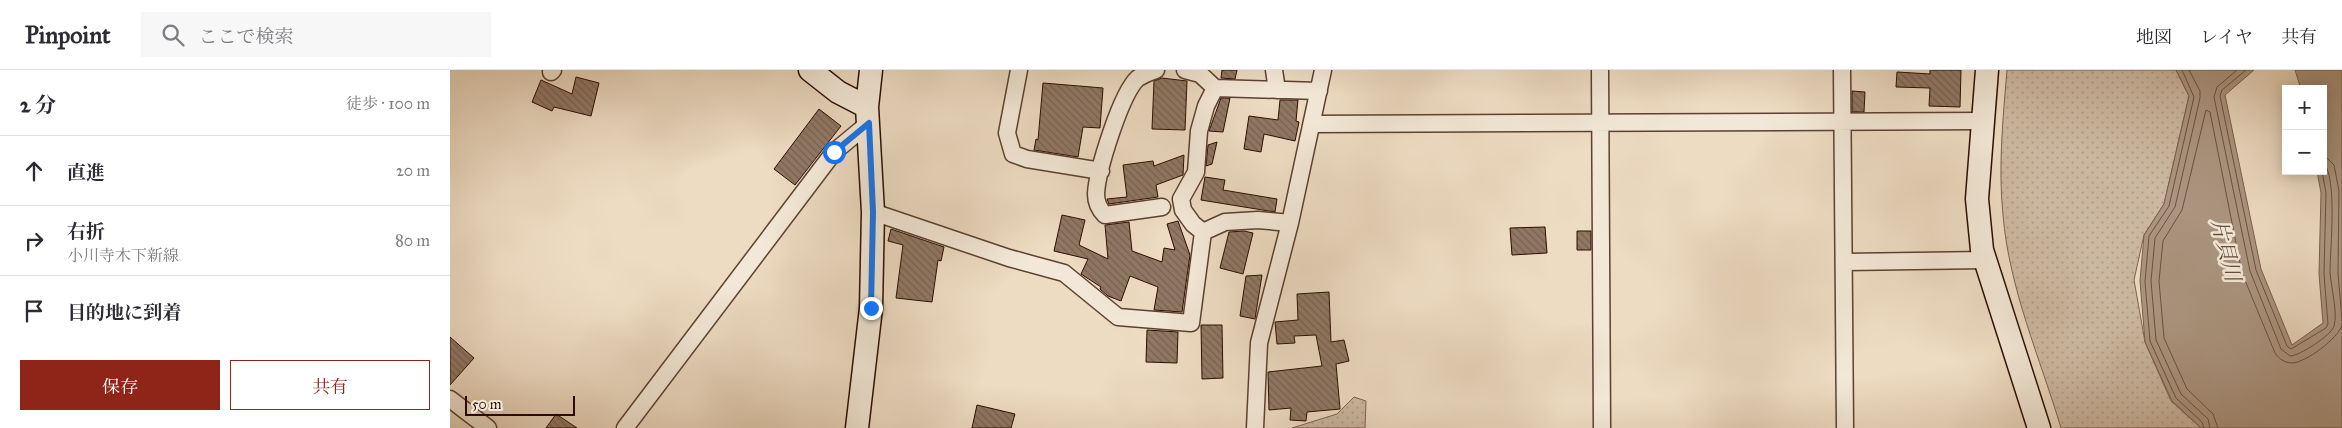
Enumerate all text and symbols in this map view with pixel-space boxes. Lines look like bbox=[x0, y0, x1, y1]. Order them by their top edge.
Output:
search box bbox=[141, 12, 491, 57]
text: Pinpoint bbox=[25, 20, 111, 50]
icon: search bbox=[159, 21, 187, 49]
text: ここで検索 bbox=[199, 25, 294, 48]
text: 地図 bbox=[2136, 26, 2172, 48]
text: レイヤ bbox=[2200, 26, 2253, 48]
text: 共有 bbox=[2281, 26, 2317, 48]
map controls bbox=[2282, 85, 2327, 175]
button: + bbox=[2282, 85, 2327, 130]
text: 2 分 bbox=[20, 92, 56, 118]
text: 徒歩 · 100 m bbox=[346, 94, 430, 113]
button: − bbox=[2282, 130, 2327, 175]
route start bbox=[823, 141, 846, 164]
icon: ahead bbox=[20, 157, 48, 185]
text: 直進 bbox=[67, 161, 105, 184]
text: 20 m bbox=[396, 161, 430, 180]
water label: 片貝川 bbox=[2206, 216, 2247, 286]
text: 右折 bbox=[67, 220, 105, 243]
icon: right bbox=[20, 227, 48, 255]
text: 80 m bbox=[395, 231, 430, 250]
text: 小川寺木下新線 bbox=[67, 246, 179, 265]
icon: arrive bbox=[20, 297, 48, 325]
route end bbox=[860, 297, 883, 320]
text: 目的地に到着 bbox=[67, 301, 181, 324]
button: 保存 bbox=[20, 360, 220, 410]
button: 共有 bbox=[230, 360, 430, 410]
scale bar bbox=[465, 393, 575, 416]
text: 50 m bbox=[472, 396, 501, 413]

